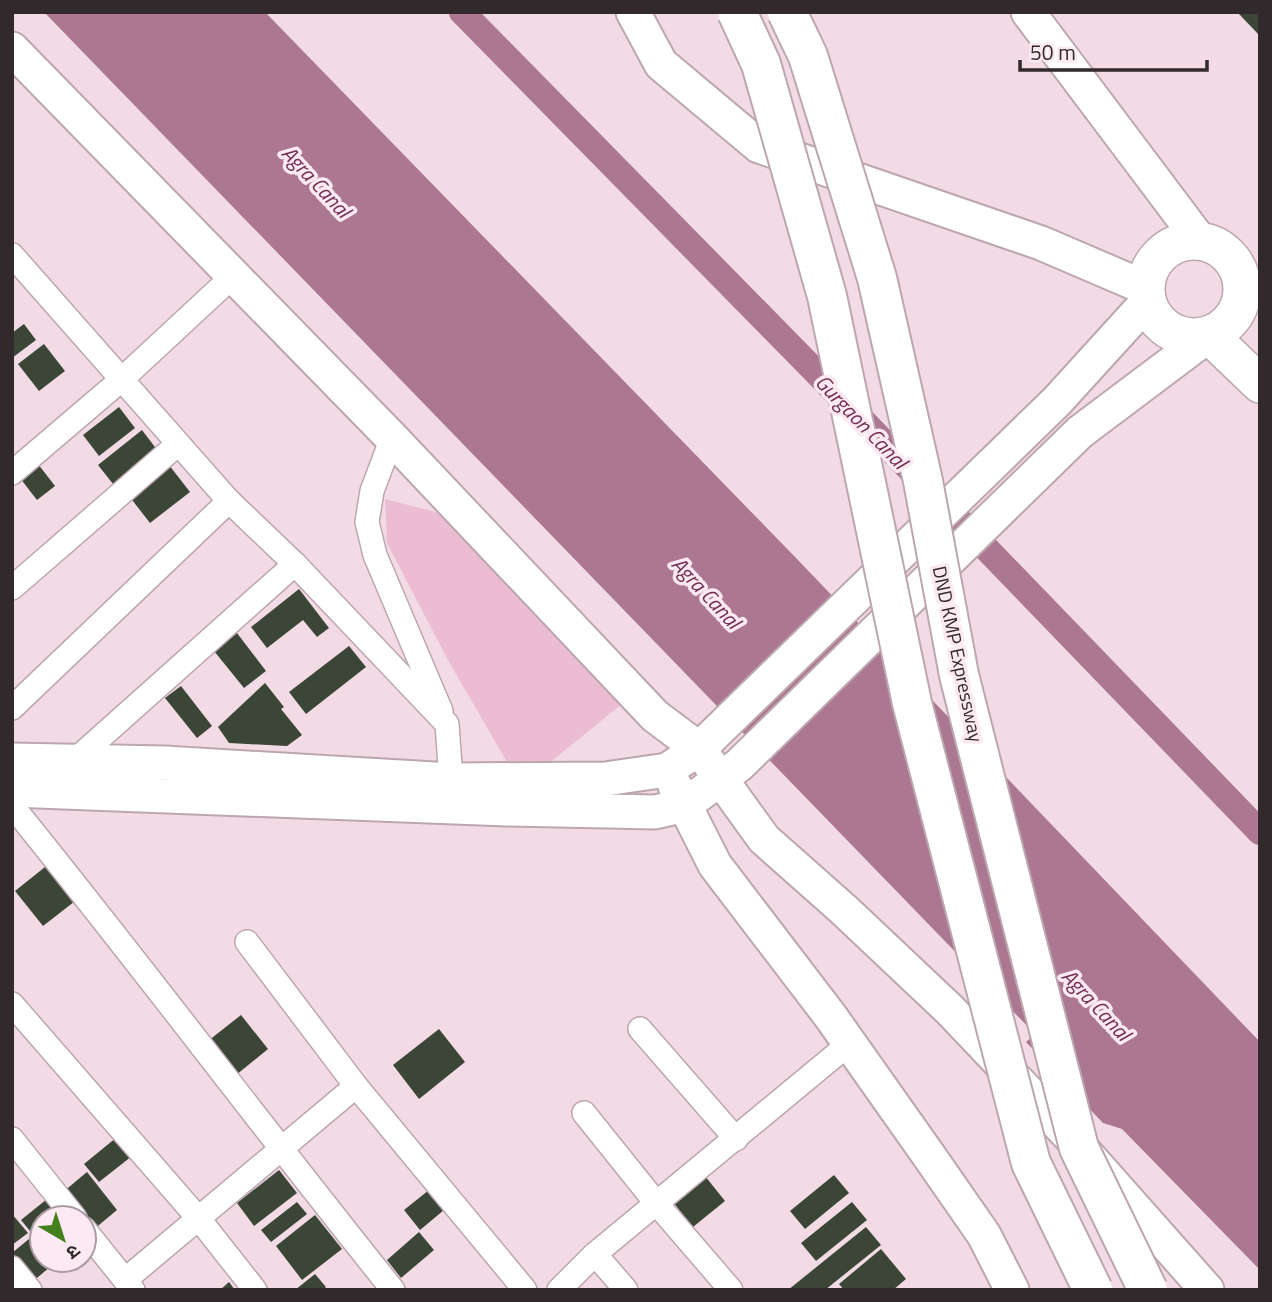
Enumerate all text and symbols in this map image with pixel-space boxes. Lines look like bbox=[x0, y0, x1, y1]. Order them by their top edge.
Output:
scale bar bbox=[1020, 28, 1207, 72]
text: 50 m bbox=[1030, 36, 1076, 68]
water label: Agra Canal bbox=[275, 138, 361, 227]
water label: Gurgaon Canal bbox=[808, 367, 917, 478]
water label: Agra Canal bbox=[665, 549, 751, 638]
street label: DND KMP Expressway bbox=[926, 563, 991, 745]
water label: Agra Canal bbox=[1055, 961, 1141, 1050]
north arrow bbox=[28, 1204, 98, 1274]
text: उ bbox=[60, 1238, 87, 1268]

